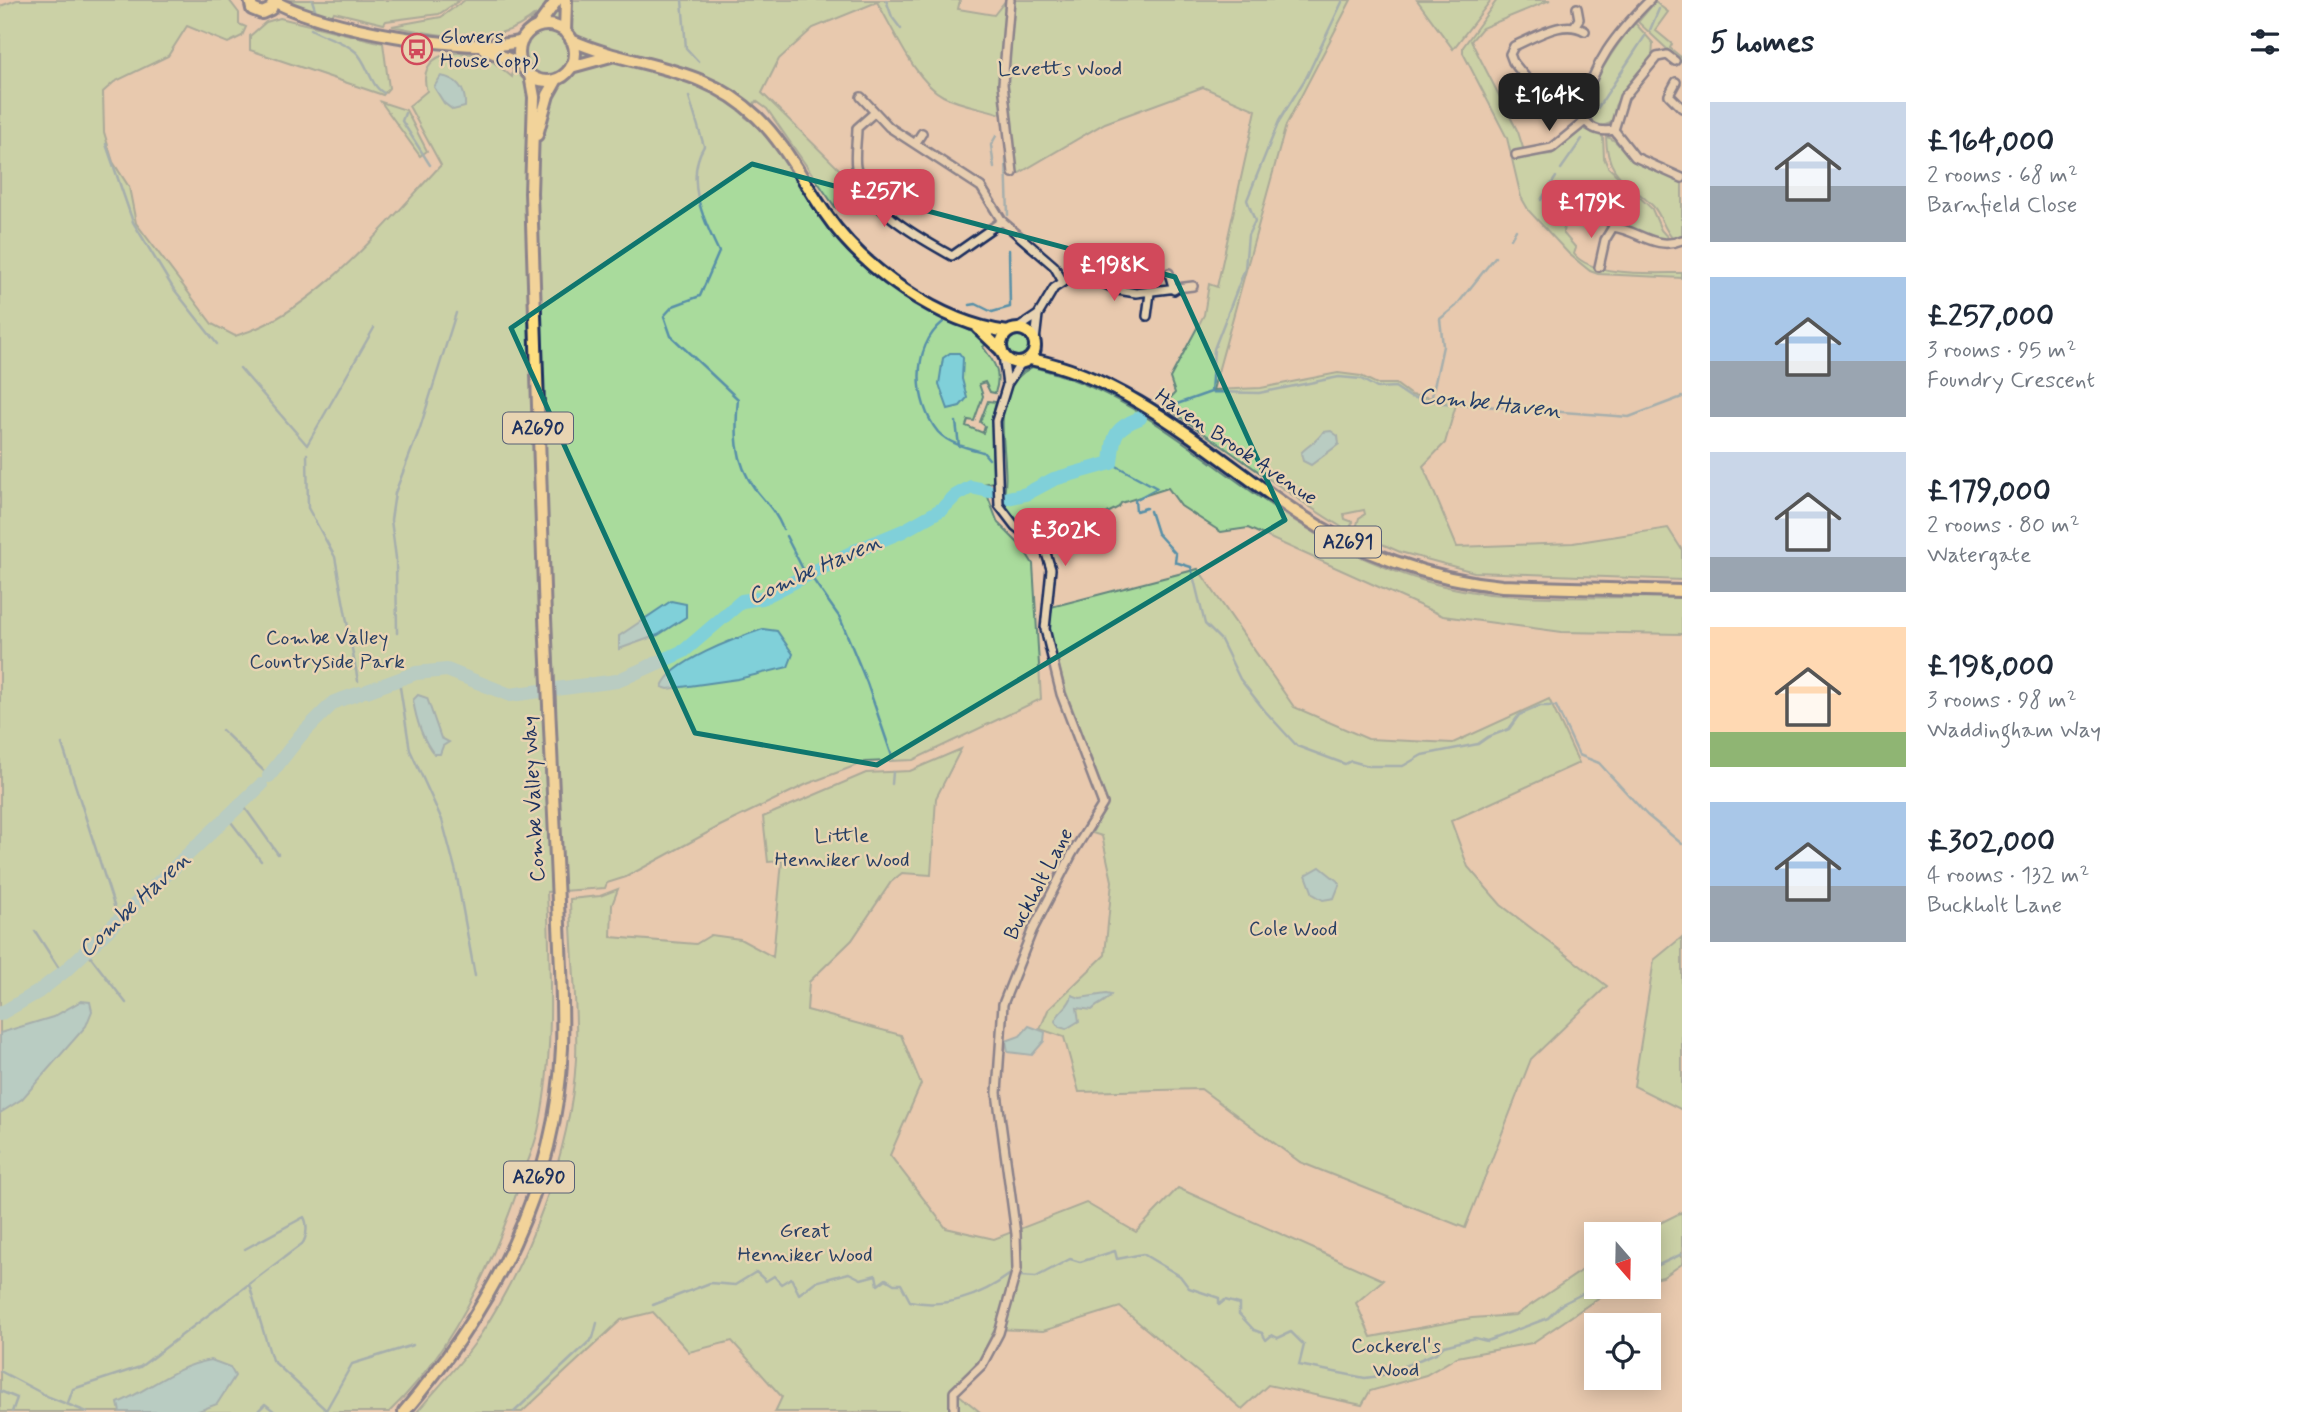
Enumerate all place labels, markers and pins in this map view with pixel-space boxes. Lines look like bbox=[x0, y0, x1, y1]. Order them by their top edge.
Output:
place label: Glovers House (opp) bbox=[440, 23, 539, 75]
bus stop icon: Glovers House (opp) bbox=[400, 32, 434, 66]
pin: £164K bbox=[1500, 74, 1598, 133]
pin: £257K bbox=[835, 170, 933, 229]
pin: £179K bbox=[1542, 180, 1640, 240]
pin: £198K bbox=[1065, 244, 1163, 303]
pin: £302K bbox=[1016, 508, 1114, 568]

